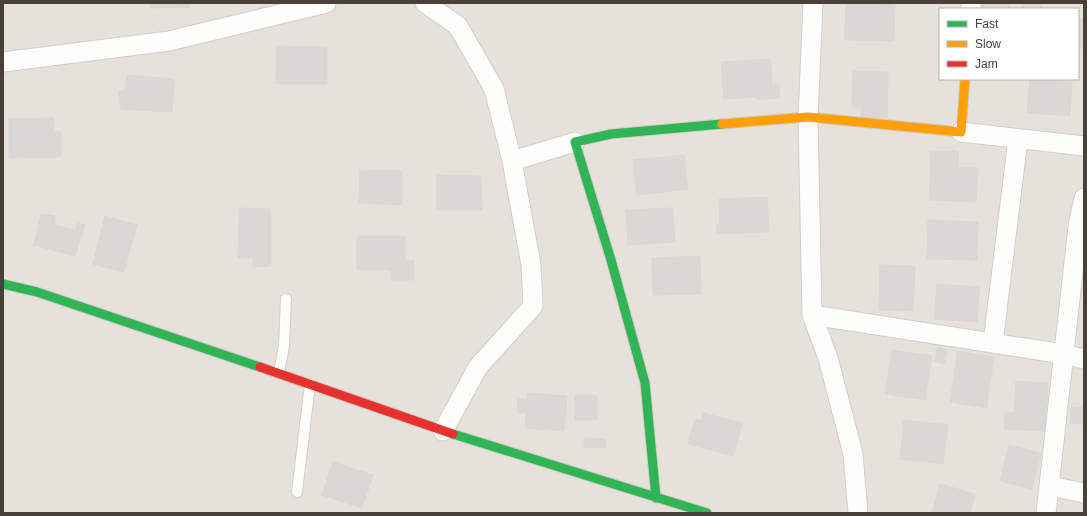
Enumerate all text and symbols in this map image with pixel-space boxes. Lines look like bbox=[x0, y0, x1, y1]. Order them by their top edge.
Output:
legend bbox=[939, 8, 1079, 80]
text: Fast bbox=[975, 17, 999, 31]
text: Slow bbox=[975, 37, 1001, 51]
text: Jam bbox=[975, 57, 998, 71]

